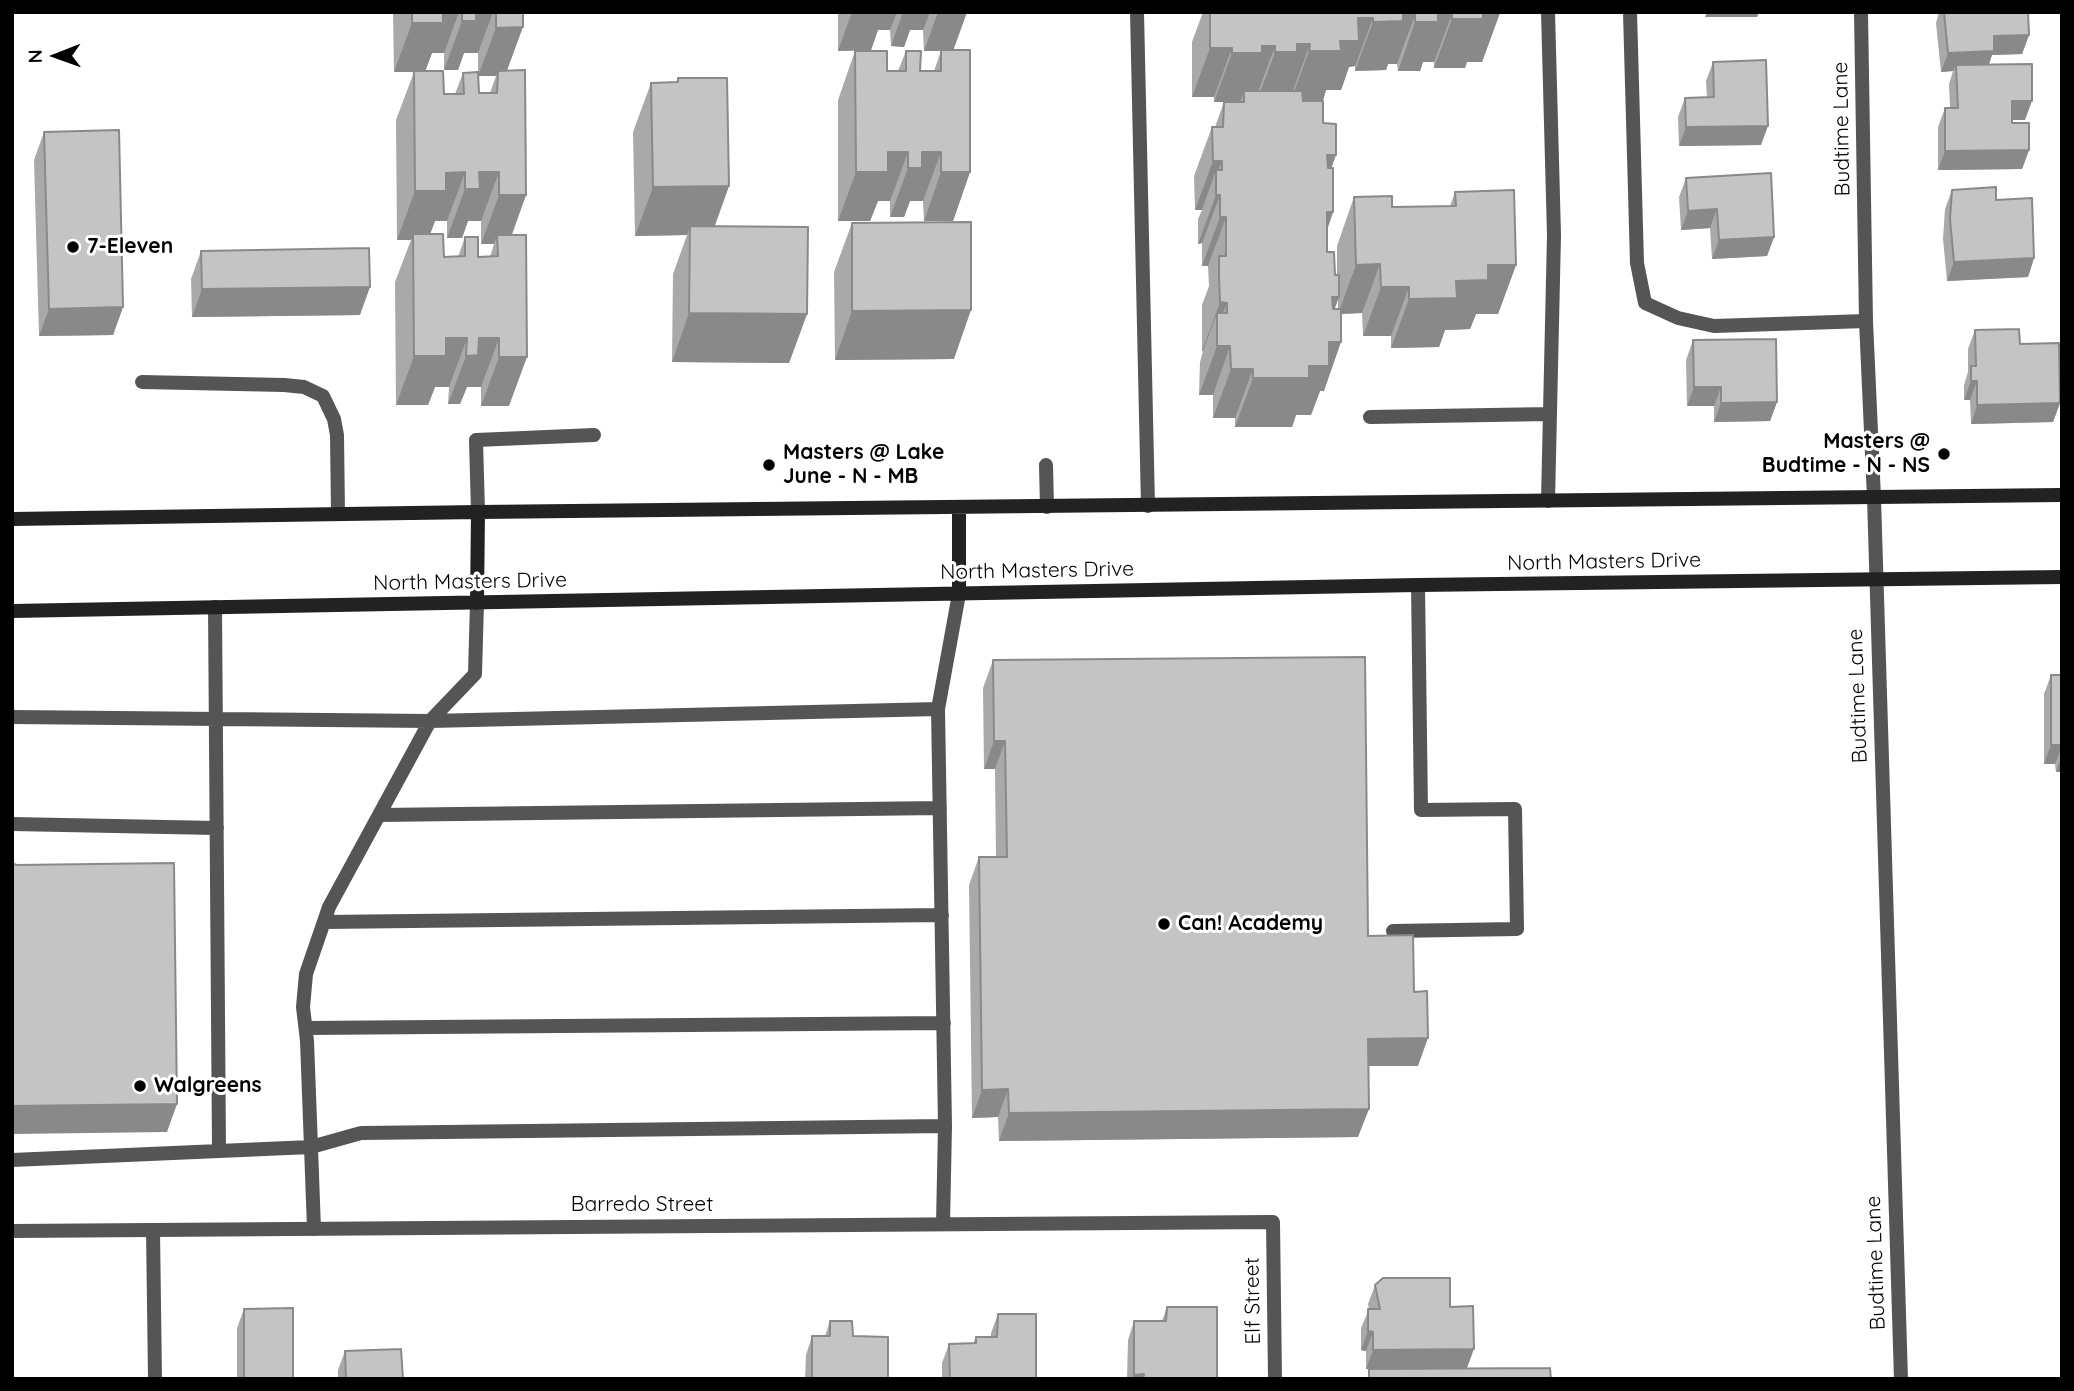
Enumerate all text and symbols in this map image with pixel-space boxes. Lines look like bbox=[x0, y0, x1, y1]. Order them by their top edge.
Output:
north arrow bbox=[21, 21, 91, 91]
text: N bbox=[23, 49, 47, 64]
street label: Budtime Lane bbox=[1828, 61, 1856, 197]
place label: 7-Eleven bbox=[87, 234, 173, 260]
marker: 7-Eleven bbox=[65, 239, 81, 255]
place label: Masters @ Budtime - N - NS bbox=[1762, 429, 1930, 479]
place label: Masters @ Lake June - N - MB bbox=[783, 440, 944, 490]
marker: Masters @ Budtime - N - NS bbox=[1936, 446, 1952, 462]
marker: Masters @ Lake June - N - MB bbox=[761, 457, 777, 473]
street label: North Masters Drive bbox=[1507, 548, 1701, 576]
street label: North Masters Drive bbox=[940, 557, 1134, 585]
street label: North Masters Drive bbox=[373, 568, 567, 596]
street label: Budtime Lane bbox=[1843, 628, 1873, 764]
place label: Can! Academy bbox=[1178, 911, 1323, 937]
marker: Can! Academy bbox=[1156, 916, 1172, 932]
place label: Walgreens bbox=[154, 1073, 262, 1099]
marker: Walgreens bbox=[132, 1078, 148, 1094]
street label: Barredo Street bbox=[571, 1192, 713, 1218]
street label: Budtime Lane bbox=[1861, 1195, 1891, 1331]
street label: Elf Street bbox=[1240, 1257, 1266, 1345]

